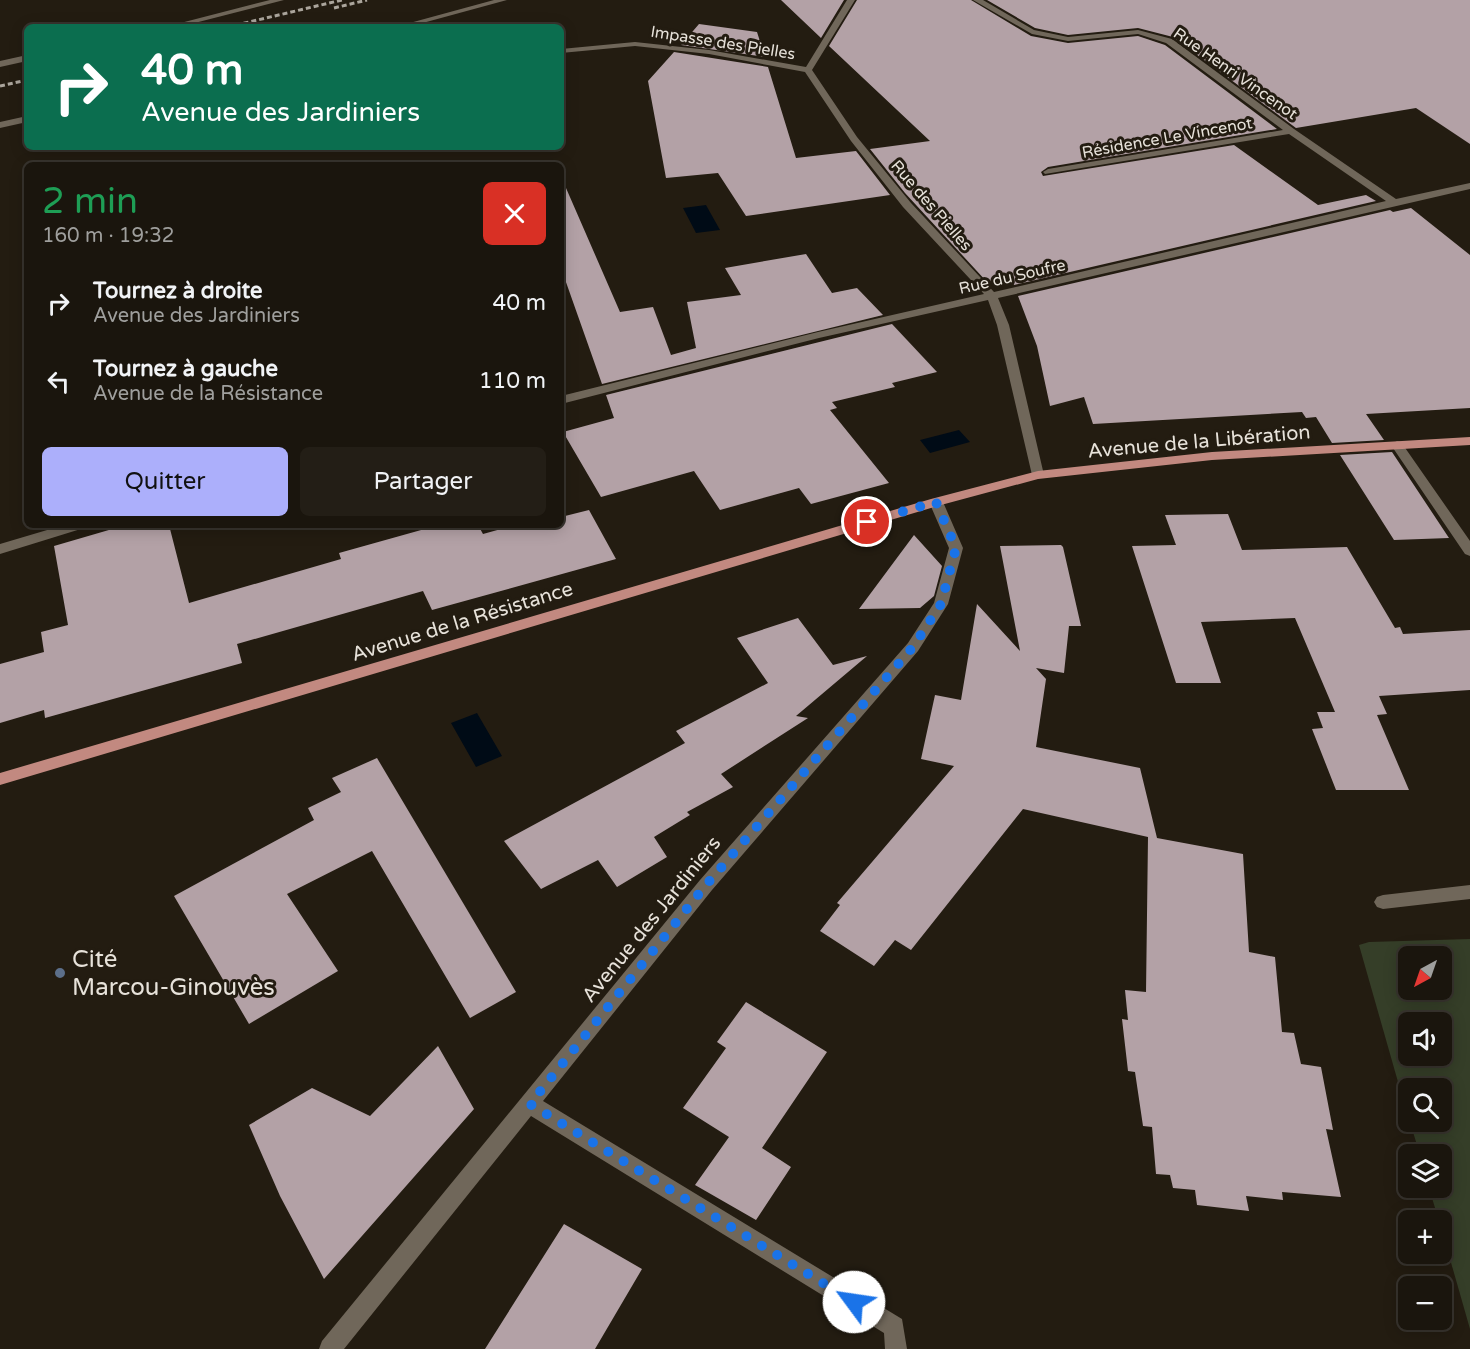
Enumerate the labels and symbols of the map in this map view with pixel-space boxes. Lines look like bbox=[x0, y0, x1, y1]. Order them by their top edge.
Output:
street label: Impasse des Pielles bbox=[649, 22, 797, 64]
street label: Rue Henri Vincenot bbox=[1169, 23, 1301, 124]
street label: Résidence Le Vincenot bbox=[1080, 113, 1254, 163]
street label: Rue des Pielles bbox=[886, 156, 976, 255]
street label: Rue du Soufre bbox=[957, 255, 1067, 299]
street label: Avenue de la Libération bbox=[1087, 420, 1311, 464]
pin bbox=[841, 496, 892, 547]
street label: Avenue de la Résistance bbox=[349, 577, 576, 667]
street label: Avenue des Jardiniers bbox=[577, 832, 726, 1008]
place label: Cité Marcou-Ginouvès bbox=[72, 945, 275, 1002]
north arrow bbox=[1398, 946, 1452, 1000]
marker: Cité Marcou-Ginouvès bbox=[53, 966, 67, 980]
position arrow bbox=[822, 1270, 886, 1334]

